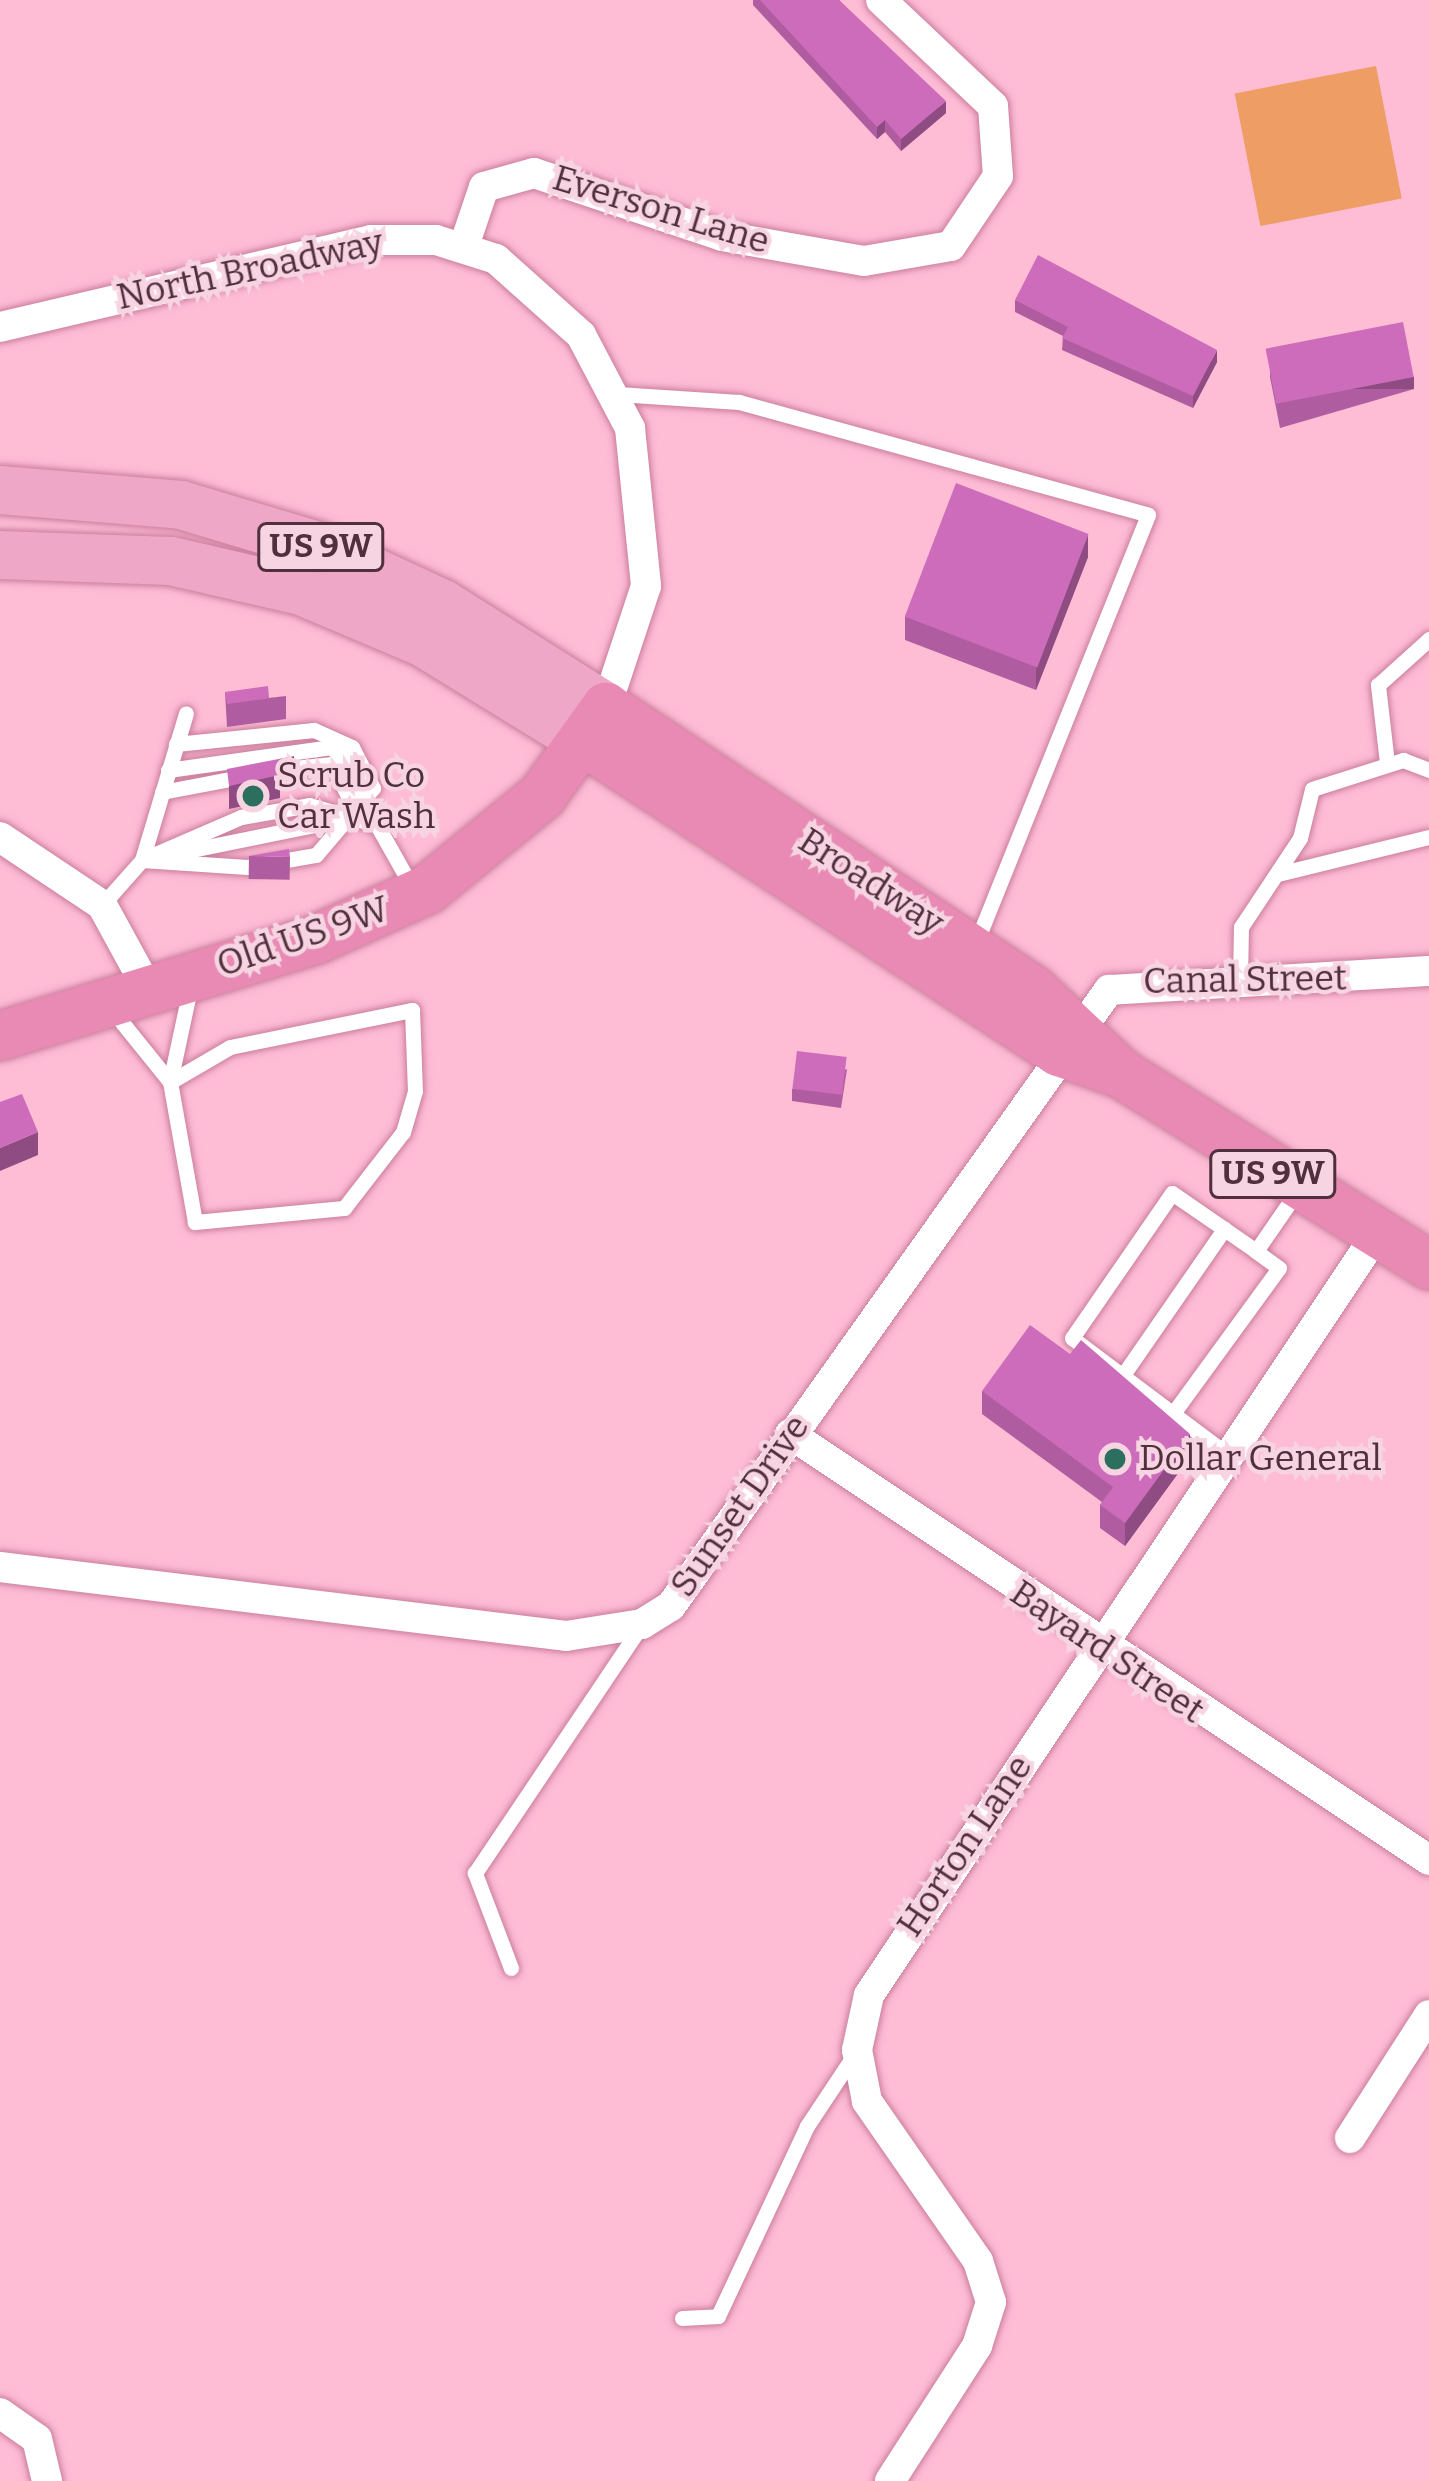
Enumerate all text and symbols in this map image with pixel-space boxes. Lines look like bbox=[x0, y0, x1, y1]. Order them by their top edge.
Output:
street label: Everson Lane bbox=[548, 157, 774, 263]
street label: North Broadway bbox=[113, 221, 387, 319]
road number: US 9W bbox=[255, 520, 387, 574]
place label: Scrub Co Car Wash bbox=[277, 753, 435, 838]
marker: Scrub Co Car Wash bbox=[240, 783, 266, 809]
street label: Broadway bbox=[790, 819, 952, 945]
street label: Old US 9W bbox=[211, 887, 395, 987]
street label: Canal Street bbox=[1143, 957, 1347, 1003]
road number: US 9W bbox=[1207, 1147, 1339, 1201]
street label: Sunset Drive bbox=[662, 1407, 818, 1605]
place label: Dollar General bbox=[1139, 1437, 1382, 1481]
marker: Dollar General bbox=[1102, 1446, 1128, 1472]
street label: Bayard Street bbox=[1002, 1571, 1212, 1733]
street label: Horton Lane bbox=[889, 1747, 1041, 1945]

